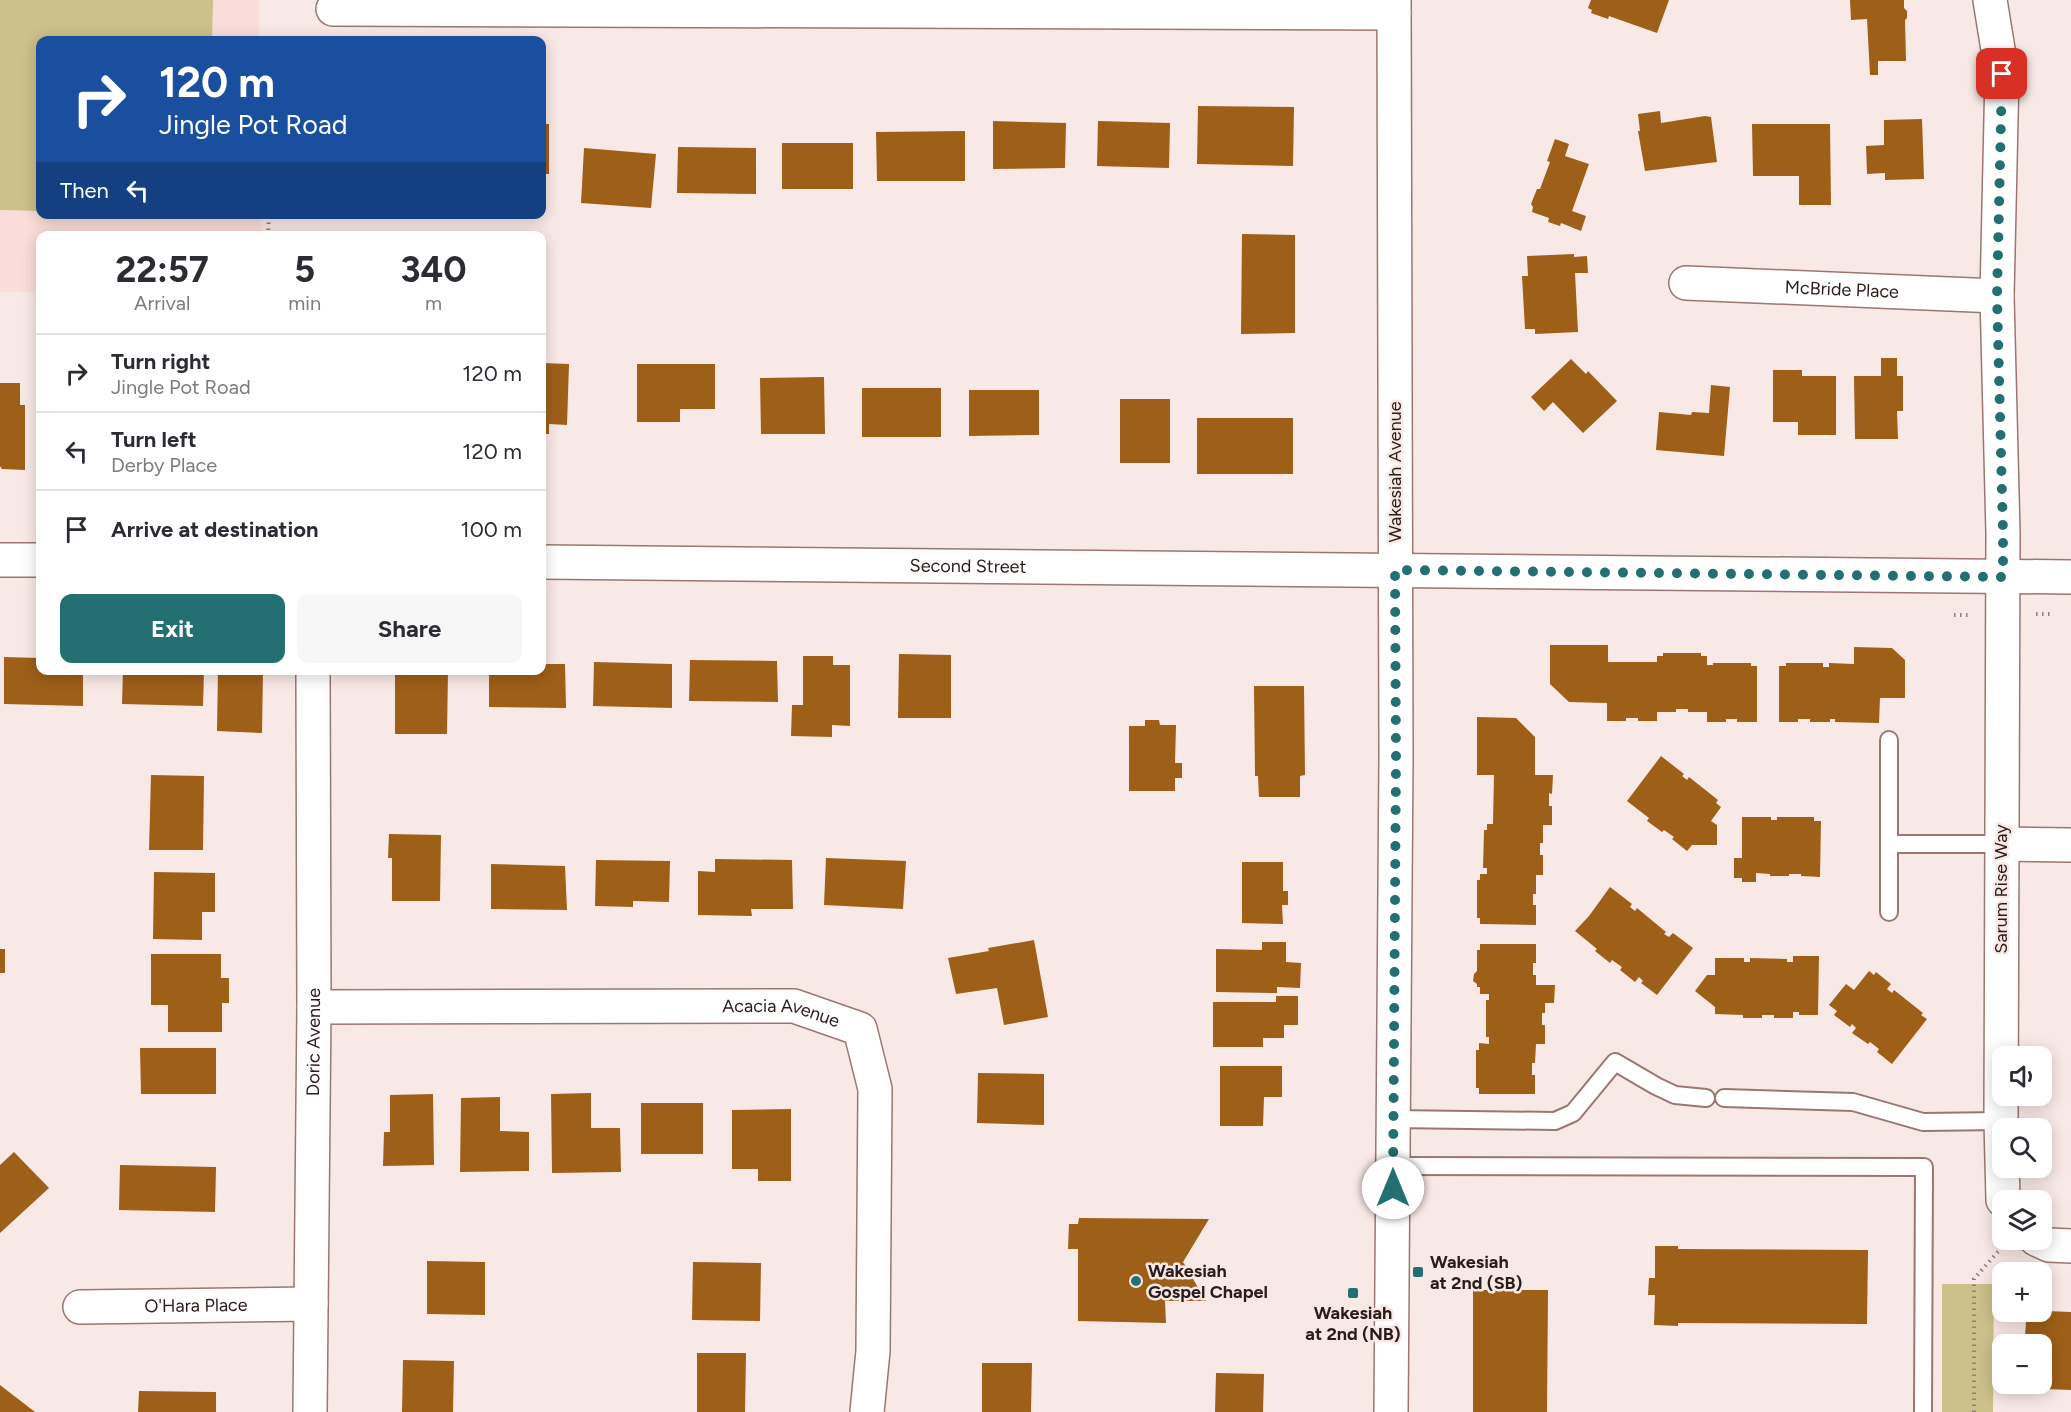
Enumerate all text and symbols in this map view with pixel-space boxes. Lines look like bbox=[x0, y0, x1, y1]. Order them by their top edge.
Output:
pin bbox=[1976, 48, 2027, 99]
text: 120 m bbox=[159, 57, 275, 108]
icon: arrive bbox=[1985, 57, 2018, 90]
icon: right bbox=[60, 60, 138, 138]
text: Jingle Pot Road bbox=[159, 108, 348, 141]
icon: left bbox=[121, 174, 154, 207]
text: Then bbox=[60, 177, 109, 204]
text: 22:57 bbox=[115, 248, 209, 291]
text: 5 bbox=[294, 248, 315, 291]
text: 340 bbox=[400, 248, 467, 291]
street label: McBride Place bbox=[1784, 276, 1900, 303]
text: Arrival bbox=[134, 291, 190, 315]
text: min bbox=[288, 291, 321, 315]
text: m bbox=[425, 291, 442, 315]
text: Turn right bbox=[111, 348, 210, 375]
icon: right bbox=[60, 357, 93, 390]
text: 120 m bbox=[462, 360, 522, 387]
text: Jingle Pot Road bbox=[111, 375, 251, 399]
street label: Wakesiah Avenue bbox=[1384, 401, 1406, 543]
text: Turn left bbox=[111, 426, 197, 453]
icon: left bbox=[60, 435, 93, 468]
text: 120 m bbox=[462, 438, 522, 465]
text: Derby Place bbox=[111, 453, 217, 477]
icon: arrive bbox=[60, 513, 93, 546]
text: Arrive at destination bbox=[111, 516, 319, 543]
text: 100 m bbox=[461, 516, 522, 543]
street label: Second Street bbox=[910, 555, 1027, 578]
button: Exit bbox=[60, 594, 285, 663]
button: Share bbox=[297, 594, 522, 663]
street label: Sarum Rise Way bbox=[1990, 824, 2012, 954]
street label: Doric Avenue bbox=[302, 988, 325, 1096]
street label: Acacia Avenue bbox=[722, 995, 843, 1032]
map controls bbox=[1992, 1046, 2052, 1394]
button: sound bbox=[1992, 1046, 2052, 1106]
button: search bbox=[1992, 1118, 2052, 1178]
position arrow bbox=[1361, 1156, 1425, 1220]
button: layers bbox=[1992, 1190, 2052, 1250]
place label: Wakesiah at 2nd (SB) bbox=[1430, 1251, 1523, 1294]
place label: Wakesiah Gospel Chapel bbox=[1148, 1260, 1268, 1303]
button: + bbox=[1992, 1262, 2052, 1322]
marker: Wakesiah at 2nd (SB) bbox=[1411, 1265, 1425, 1279]
marker: Wakesiah Gospel Chapel bbox=[1129, 1274, 1143, 1288]
marker: Wakesiah at 2nd (NB) bbox=[1346, 1286, 1360, 1300]
street label: O'Hara Place bbox=[144, 1294, 248, 1317]
place label: Wakesiah at 2nd (NB) bbox=[1305, 1302, 1401, 1345]
button: − bbox=[1992, 1334, 2052, 1394]

